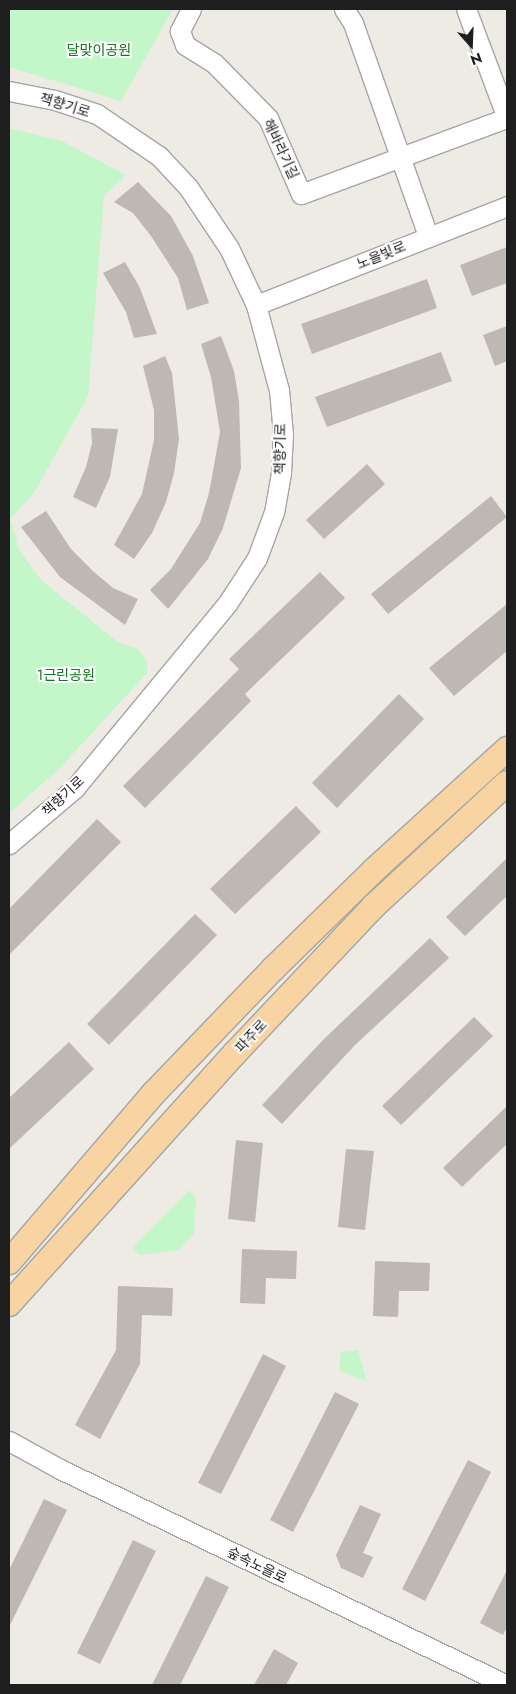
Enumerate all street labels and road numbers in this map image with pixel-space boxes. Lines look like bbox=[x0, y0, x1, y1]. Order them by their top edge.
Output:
street label: 책향기로 bbox=[38, 89, 92, 121]
street label: 해바라기길 bbox=[260, 116, 302, 182]
street label: 노을빛로 bbox=[354, 238, 408, 272]
street label: 책향기로 bbox=[271, 423, 289, 475]
street label: 책향기로 bbox=[38, 772, 88, 820]
street label: 파주로 bbox=[232, 1016, 270, 1056]
street label: 숲속노을로 bbox=[224, 1543, 290, 1587]

